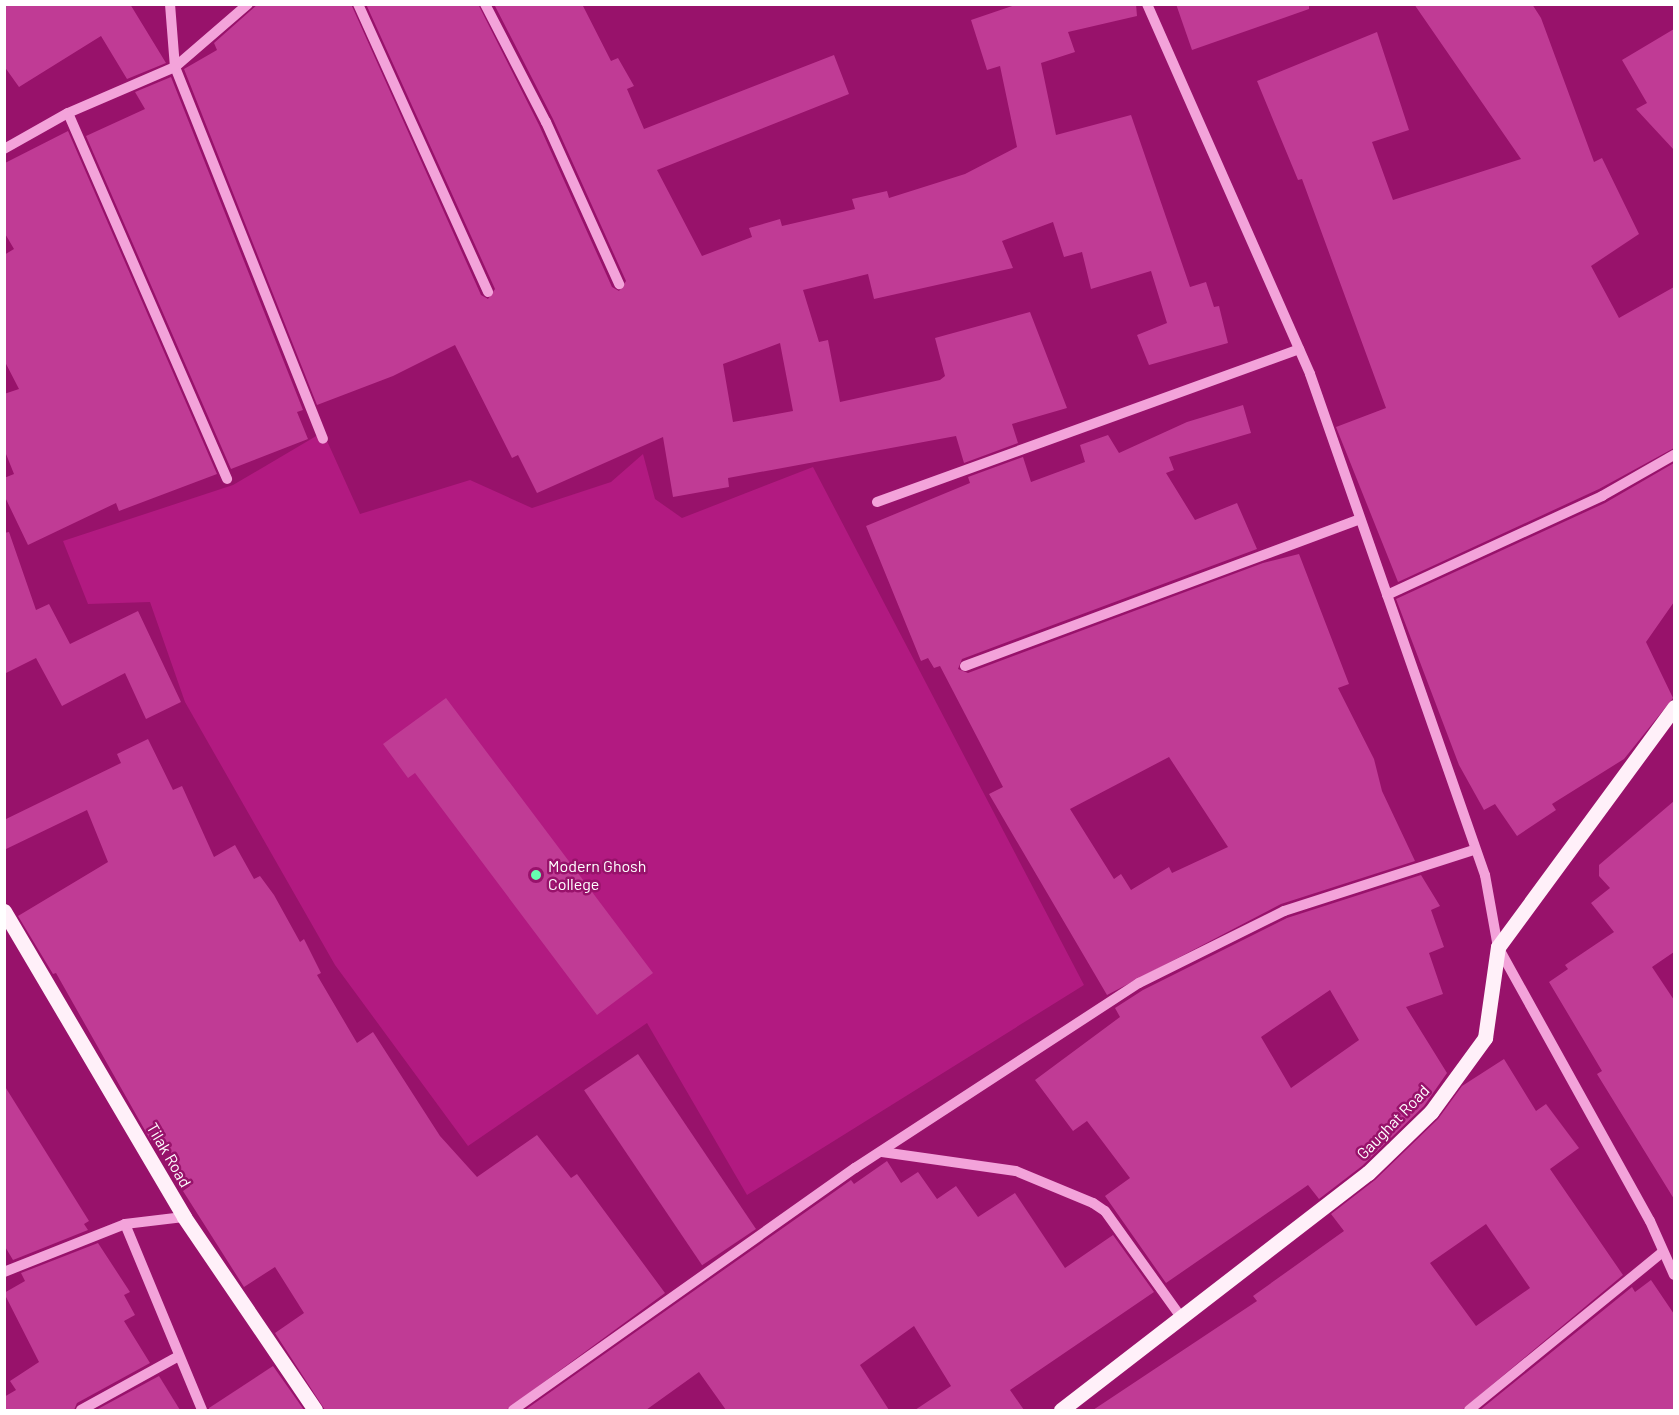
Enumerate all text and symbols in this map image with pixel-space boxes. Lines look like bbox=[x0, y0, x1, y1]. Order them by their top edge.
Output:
place label: Modern Ghosh College bbox=[548, 856, 646, 894]
marker: Modern Ghosh College bbox=[529, 868, 543, 882]
street label: Gaughat Road bbox=[1353, 1081, 1433, 1163]
street label: Tilak Road bbox=[143, 1119, 195, 1191]

